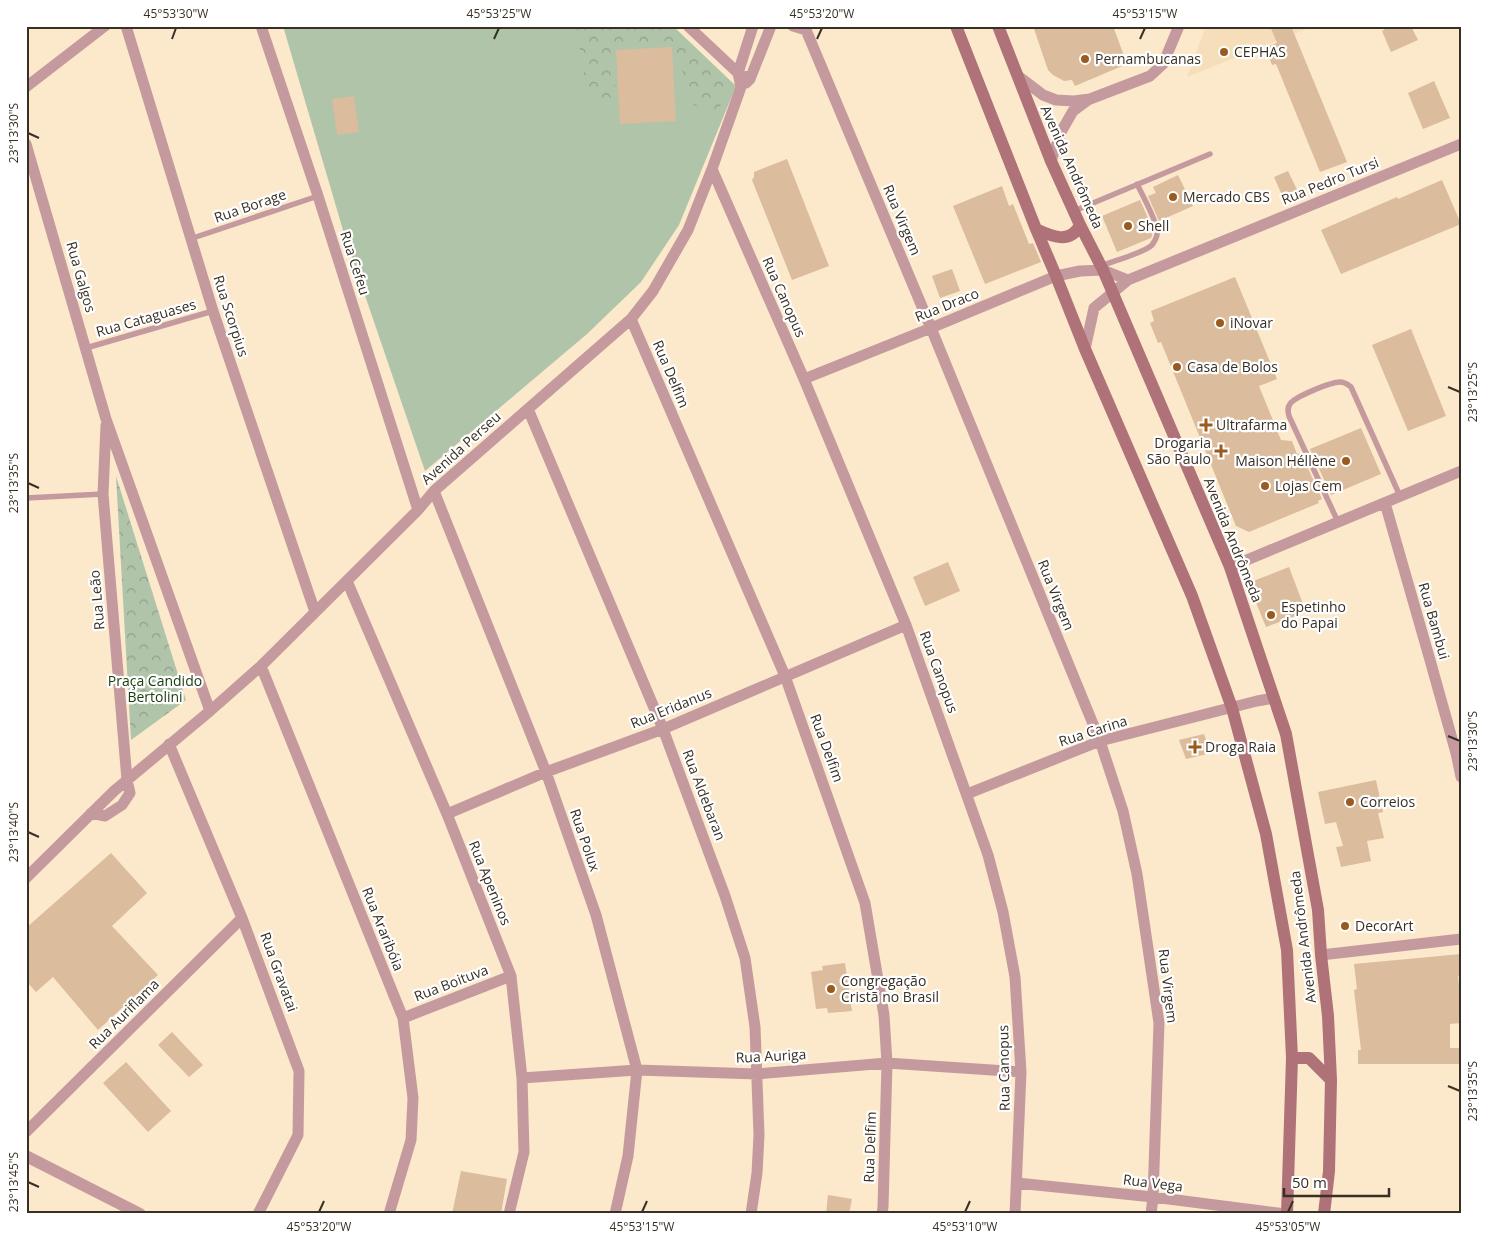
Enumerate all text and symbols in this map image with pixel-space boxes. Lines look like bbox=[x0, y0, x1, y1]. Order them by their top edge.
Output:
text: 45°53'30"W bbox=[144, 5, 208, 22]
text: 45°53'25"W bbox=[467, 5, 531, 22]
text: 45°53'20"W bbox=[790, 5, 854, 22]
text: 45°53'15"W bbox=[1113, 5, 1177, 22]
place label: CEPHAS bbox=[1234, 42, 1286, 61]
marker: CEPHAS bbox=[1218, 46, 1230, 58]
place label: Pernambucanas bbox=[1095, 49, 1201, 68]
marker: Pernambucanas bbox=[1079, 53, 1091, 65]
street label: Avenida Andrômeda bbox=[1037, 102, 1108, 231]
text: 23°13'30"S bbox=[5, 103, 22, 163]
street label: Rua Pedro Tursi bbox=[1278, 152, 1381, 209]
street label: Rua Virgem bbox=[879, 182, 926, 258]
street label: Rua Borage bbox=[211, 184, 289, 227]
place label: Mercado CBS bbox=[1183, 187, 1270, 206]
marker: Mercado CBS bbox=[1167, 191, 1179, 203]
place label: Shell bbox=[1138, 216, 1169, 235]
marker: Shell bbox=[1122, 220, 1134, 232]
street label: Rua Cefeu bbox=[336, 228, 375, 297]
street label: Rua Galgos bbox=[62, 239, 101, 315]
street label: Rua Canopus bbox=[758, 254, 811, 340]
street label: Rua Scorpius bbox=[209, 273, 254, 359]
street label: Rua Draco bbox=[912, 283, 982, 326]
street label: Rua Cataguases bbox=[94, 294, 198, 341]
place label: iNovar bbox=[1230, 313, 1273, 332]
marker: iNovar bbox=[1214, 317, 1226, 329]
street label: Rua Delfim bbox=[649, 337, 694, 410]
place label: Casa de Bolos bbox=[1187, 357, 1278, 376]
marker: Casa de Bolos bbox=[1171, 361, 1183, 373]
text: 23°13'25"S bbox=[1464, 362, 1481, 422]
street label: Avenida Perseu bbox=[417, 407, 505, 488]
place label: Ultrafarma bbox=[1216, 415, 1287, 434]
marker: Ultrafarma bbox=[1200, 419, 1212, 431]
place label: Drogaria São Paulo bbox=[1147, 433, 1211, 468]
marker: Drogaria São Paulo bbox=[1215, 445, 1227, 457]
place label: Maison Héllène bbox=[1235, 451, 1336, 470]
text: 23°13'35"S bbox=[5, 453, 22, 513]
marker: Maison Héllène bbox=[1340, 455, 1352, 467]
street label: Avenida Andrômeda bbox=[1200, 475, 1267, 605]
place label: Lojas Cem bbox=[1275, 476, 1342, 495]
marker: Lojas Cem bbox=[1259, 480, 1271, 492]
street label: Rua Virgem bbox=[1034, 557, 1079, 633]
street label: Rua Leão bbox=[84, 569, 109, 631]
street label: Rua Bambui bbox=[1414, 580, 1455, 662]
place label: Espetinho do Papai bbox=[1281, 597, 1346, 632]
marker: Espetinho do Papai bbox=[1265, 609, 1277, 621]
street label: Rua Canopus bbox=[916, 628, 963, 716]
park label: Praça Candido Bertolini bbox=[108, 671, 202, 706]
street label: Rua Eridanus bbox=[627, 683, 714, 732]
street label: Rua Delfim bbox=[806, 711, 849, 785]
street label: Rua Carina bbox=[1056, 711, 1129, 751]
text: 23°13'30"S bbox=[1464, 711, 1481, 771]
place label: Droga Raia bbox=[1205, 737, 1276, 756]
marker: Droga Raia bbox=[1189, 741, 1201, 753]
street label: Rua Aldebaran bbox=[678, 747, 731, 843]
place label: Correios bbox=[1360, 792, 1416, 811]
marker: Correios bbox=[1344, 796, 1356, 808]
text: 23°13'40"S bbox=[5, 802, 22, 862]
street label: Rua Polux bbox=[566, 806, 605, 874]
street label: Rua Apeninos bbox=[465, 838, 516, 928]
street label: Avenida Andrômeda bbox=[1285, 870, 1320, 1004]
street label: Rua Araribóia bbox=[358, 884, 409, 973]
place label: DecorArt bbox=[1355, 916, 1413, 935]
marker: DecorArt bbox=[1339, 920, 1351, 932]
street label: Rua Gravatai bbox=[256, 929, 303, 1014]
street label: Rua Virgem bbox=[1155, 948, 1182, 1024]
street label: Rua Boituva bbox=[411, 960, 491, 1005]
place label: Congregação Cristã no Brasil bbox=[841, 971, 939, 1006]
street label: Rua Auriflama bbox=[84, 974, 163, 1053]
marker: Congregação Cristã no Brasil bbox=[825, 983, 837, 995]
street label: Rua Canopus bbox=[993, 1024, 1014, 1111]
street label: Rua Auriga bbox=[735, 1044, 807, 1067]
text: 23°13'35"S bbox=[1464, 1061, 1481, 1121]
street label: Rua Delfim bbox=[859, 1111, 880, 1183]
text: 23°13'45"S bbox=[5, 1152, 22, 1212]
scale bar bbox=[1284, 1165, 1390, 1197]
street label: Rua Vega bbox=[1122, 1169, 1184, 1196]
text: 50 m bbox=[1292, 1172, 1327, 1192]
text: 45°53'20"W bbox=[287, 1218, 351, 1235]
text: 45°53'15"W bbox=[610, 1218, 674, 1235]
text: 45°53'10"W bbox=[933, 1218, 997, 1235]
text: 45°53'05"W bbox=[1256, 1218, 1320, 1235]

